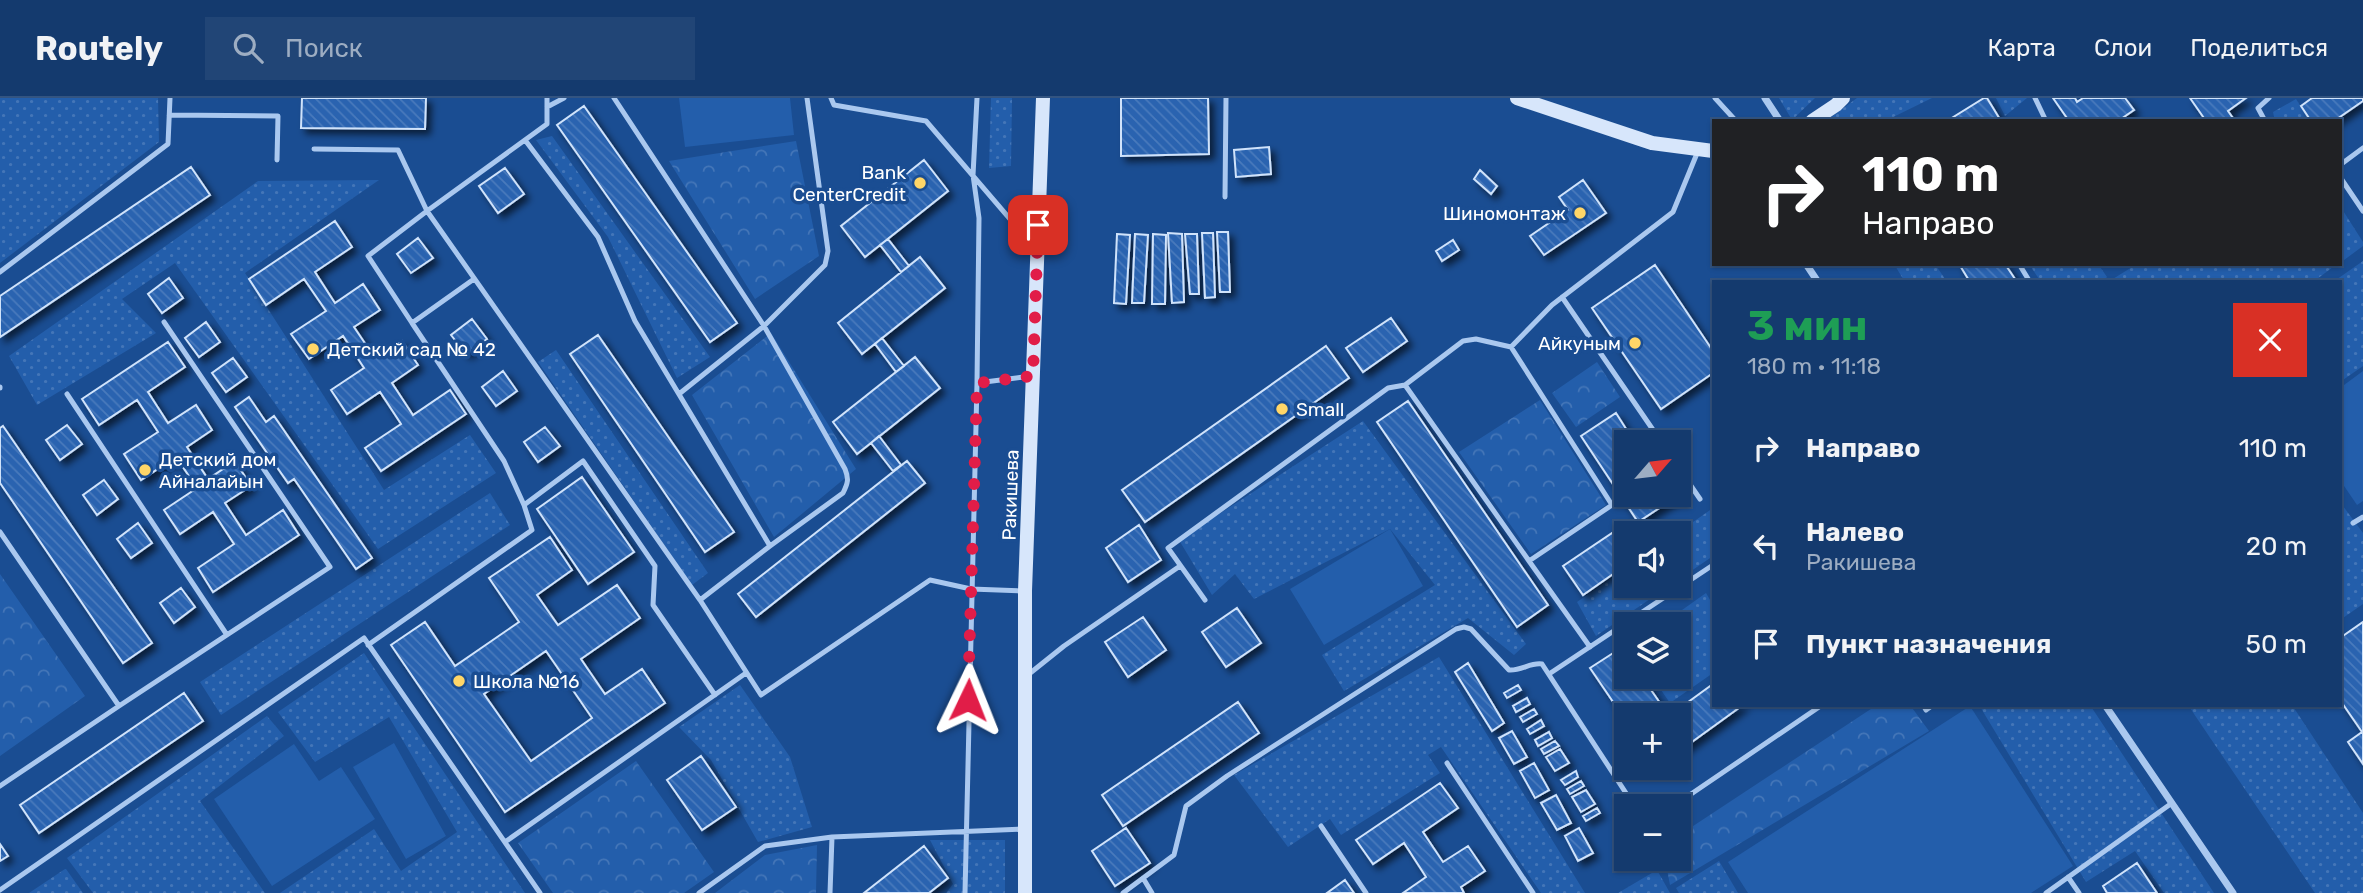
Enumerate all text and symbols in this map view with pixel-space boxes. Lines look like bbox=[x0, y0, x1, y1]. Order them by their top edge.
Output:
search box bbox=[205, 17, 695, 80]
text: Routely bbox=[35, 29, 163, 68]
icon: search bbox=[229, 29, 267, 67]
text: Поиск bbox=[285, 33, 363, 64]
text: Карта bbox=[1987, 34, 2056, 62]
text: Слои bbox=[2094, 34, 2152, 62]
text: Поделиться bbox=[2190, 34, 2328, 62]
text: 110 m bbox=[1862, 145, 1999, 203]
icon: right bbox=[1747, 147, 1838, 238]
place label: Bank CenterCredit bbox=[792, 161, 907, 206]
marker: Bank CenterCredit bbox=[912, 175, 928, 191]
pin bbox=[1008, 195, 1068, 255]
place label: Шиномонтаж bbox=[1443, 202, 1566, 225]
text: Направо bbox=[1862, 204, 1995, 242]
marker: Шиномонтаж bbox=[1572, 205, 1588, 221]
icon: arrive bbox=[1019, 206, 1057, 244]
text: 3 мин bbox=[1747, 301, 1868, 351]
button: close bbox=[2233, 303, 2307, 377]
place label: Айкуным bbox=[1538, 332, 1621, 355]
marker: Айкуным bbox=[1627, 335, 1643, 351]
place label: Детский сад № 42 bbox=[327, 338, 496, 361]
marker: Детский сад № 42 bbox=[305, 341, 321, 357]
text: 180 m · 11:18 bbox=[1747, 352, 1881, 380]
place label: Small bbox=[1296, 398, 1344, 421]
marker: Small bbox=[1274, 401, 1290, 417]
icon: right bbox=[1747, 429, 1785, 467]
north arrow bbox=[1614, 430, 1690, 508]
map controls bbox=[1614, 430, 1691, 871]
text: Направо bbox=[1806, 433, 1920, 464]
text: 110 m bbox=[2239, 433, 2307, 464]
place label: Детский дом Айналайын bbox=[159, 448, 277, 493]
street label: Ракишева bbox=[997, 449, 1024, 541]
marker: Детский дом Айналайын bbox=[137, 462, 153, 478]
text: Налево bbox=[1806, 517, 1904, 548]
button: sound bbox=[1614, 521, 1691, 598]
icon: left bbox=[1747, 527, 1785, 565]
text: 20 m bbox=[2246, 531, 2307, 562]
text: Ракишева bbox=[1806, 548, 1916, 576]
button: layers bbox=[1614, 612, 1691, 689]
icon: arrive bbox=[1747, 625, 1785, 663]
text: Пункт назначения bbox=[1806, 629, 2051, 660]
text: 50 m bbox=[2246, 629, 2307, 660]
position arrow bbox=[931, 663, 1005, 737]
place label: Школа №16 bbox=[473, 670, 579, 693]
marker: Школа №16 bbox=[451, 673, 467, 689]
button: + bbox=[1614, 703, 1691, 780]
button: − bbox=[1614, 794, 1691, 871]

